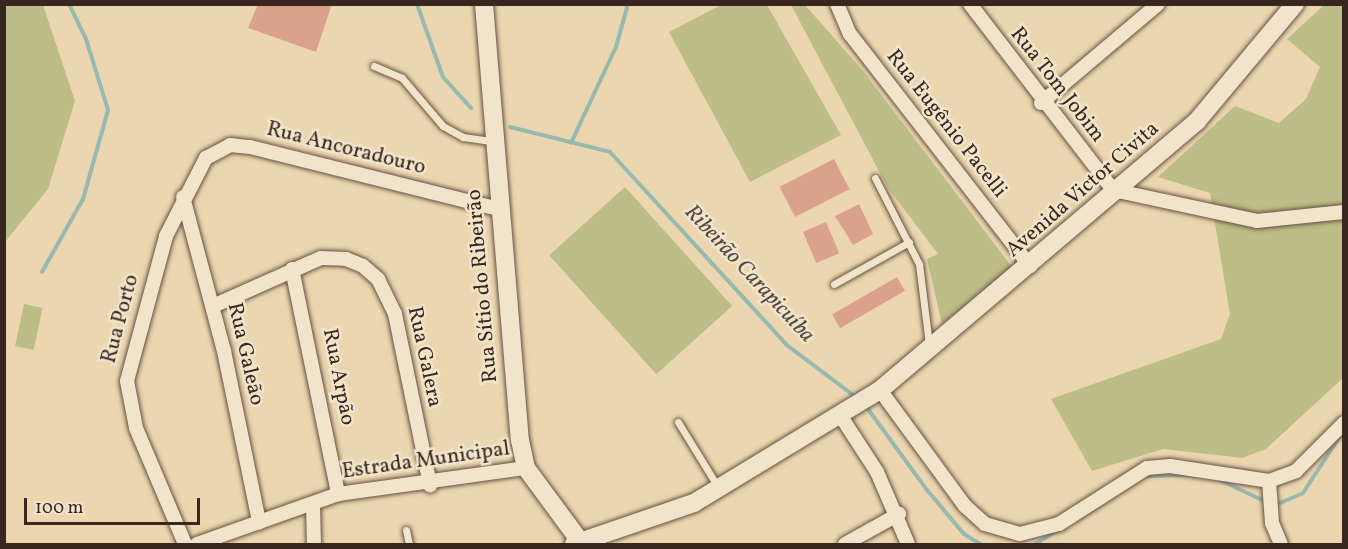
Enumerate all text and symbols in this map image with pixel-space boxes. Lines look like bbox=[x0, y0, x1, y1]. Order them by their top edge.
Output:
street label: Rua Tom Jobim bbox=[1004, 22, 1110, 148]
street label: Rua Eugênio Pacelli bbox=[880, 45, 1012, 203]
street label: Avenida Victor Civita bbox=[1001, 116, 1165, 264]
street label: Rua Ancoradouro bbox=[264, 117, 428, 181]
street label: Rua Sítio do Ribeirão bbox=[462, 188, 504, 384]
water label: Ribeirão Carapicuíba bbox=[678, 200, 820, 348]
street label: Rua Porto bbox=[97, 272, 145, 366]
street label: Rua Galeão bbox=[221, 300, 269, 408]
street label: Rua Galera bbox=[401, 304, 447, 410]
street label: Rua Arpão bbox=[316, 326, 360, 428]
street label: Estrada Municipal bbox=[341, 437, 511, 485]
scale bar bbox=[27, 486, 202, 524]
text: 100 m bbox=[35, 496, 84, 521]

